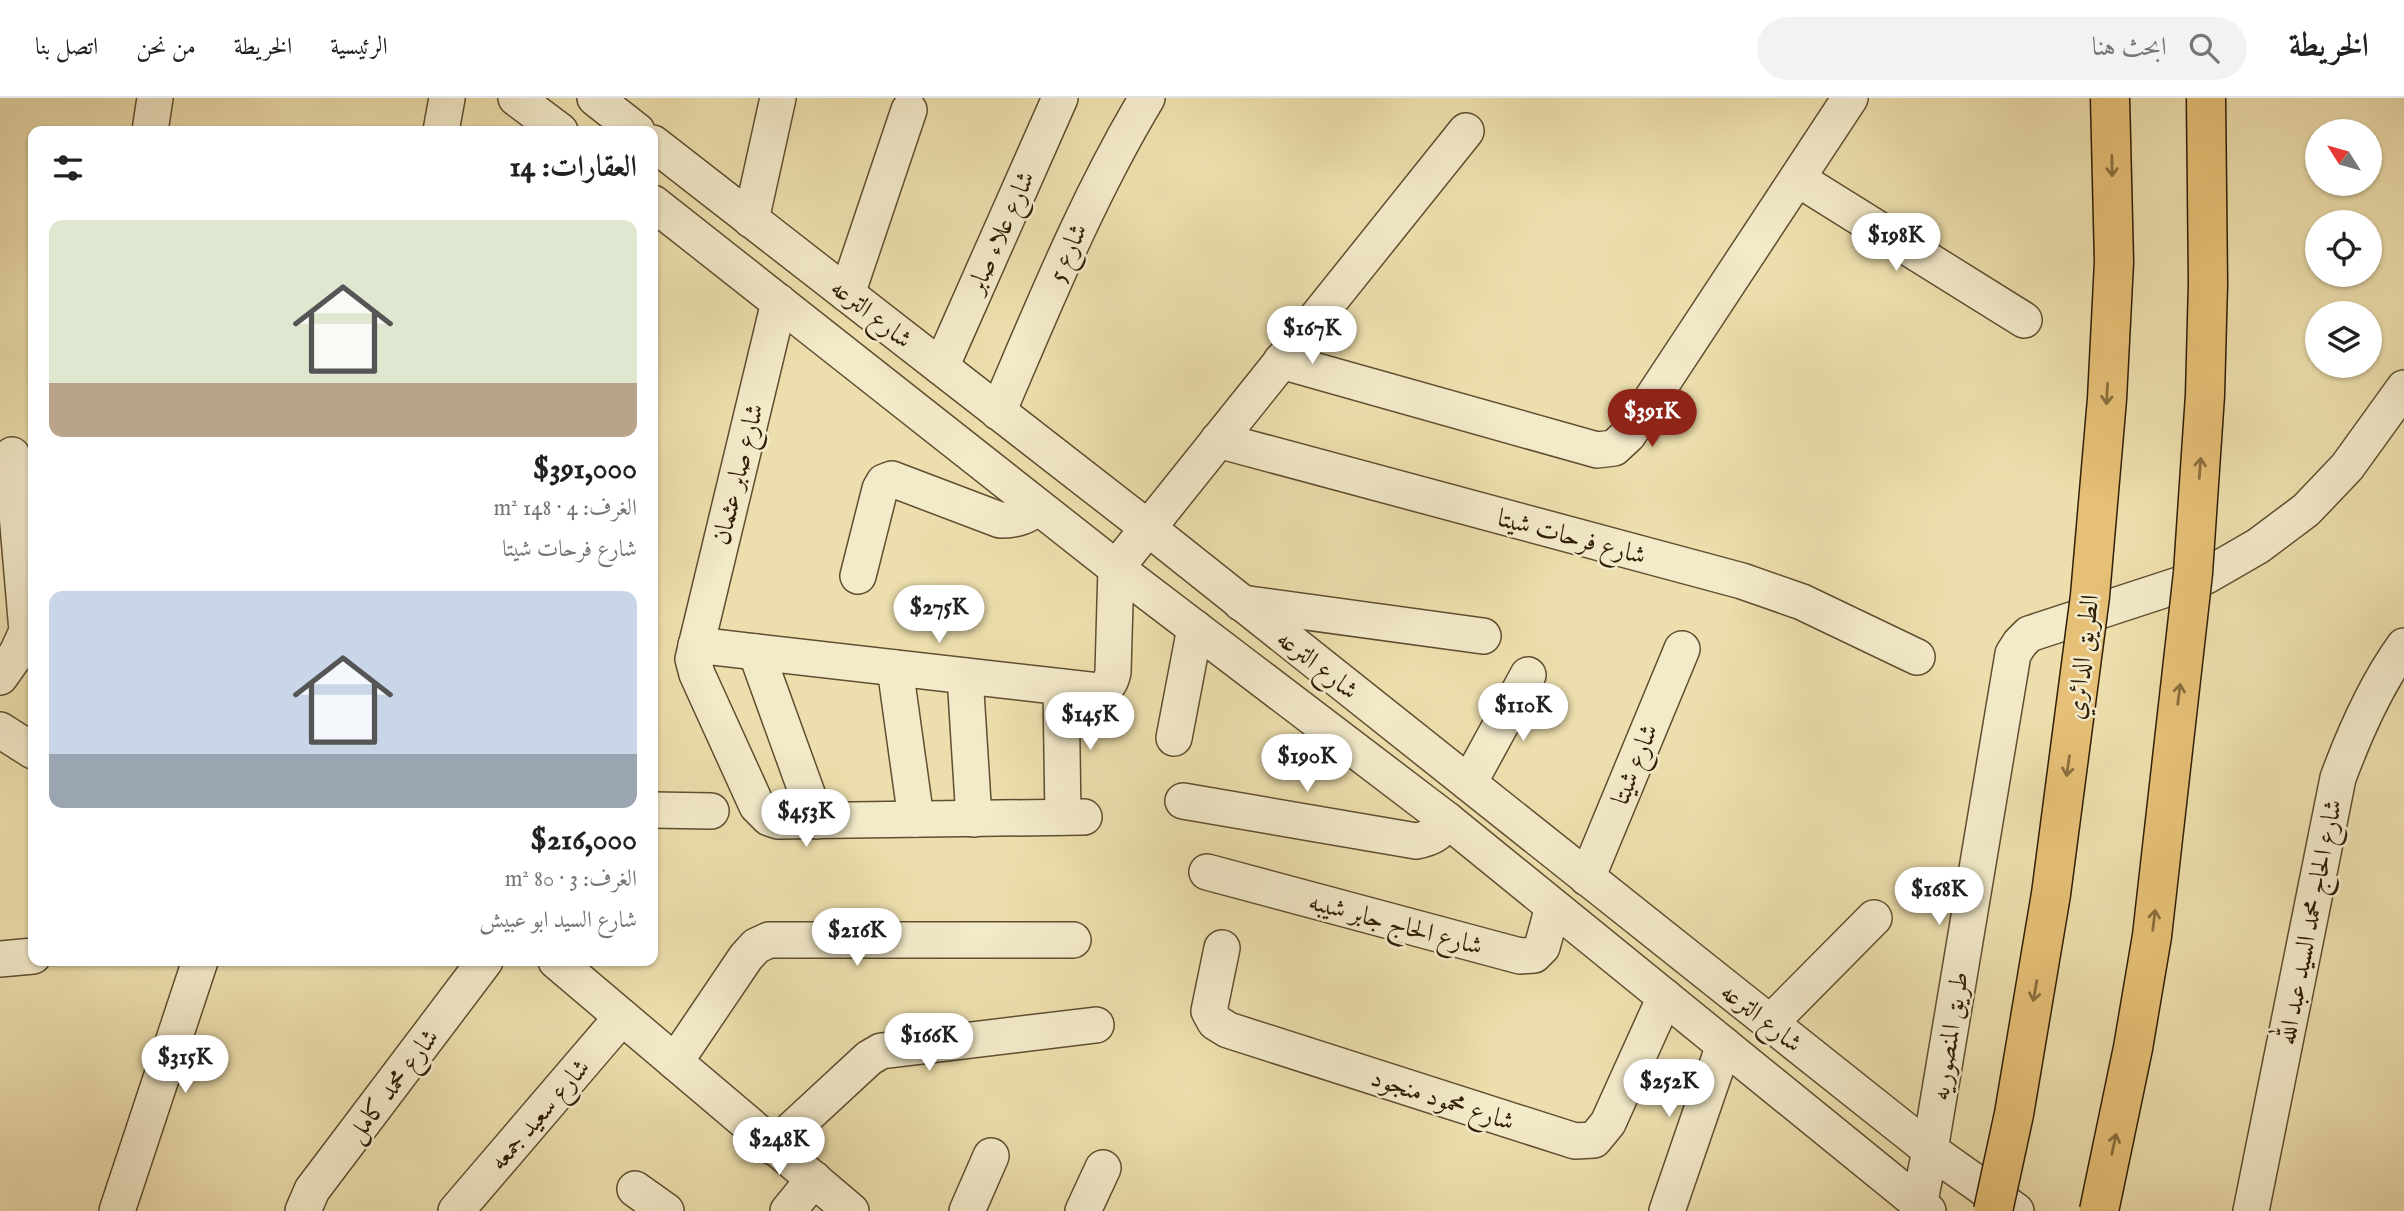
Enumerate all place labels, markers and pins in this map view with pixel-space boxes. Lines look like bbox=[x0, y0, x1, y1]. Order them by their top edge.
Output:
pin: $198K bbox=[1847, 214, 1945, 273]
pin: $167K bbox=[1263, 306, 1361, 366]
pin: $391K bbox=[1603, 390, 1701, 449]
pin: $275K bbox=[890, 586, 988, 645]
pin: $110K bbox=[1474, 684, 1572, 743]
pin: $145K bbox=[1041, 692, 1139, 752]
pin: $190K bbox=[1258, 734, 1356, 794]
pin: $453K bbox=[757, 790, 855, 849]
pin: $168K bbox=[1890, 868, 1988, 927]
pin: $216K bbox=[808, 908, 906, 968]
pin: $166K bbox=[880, 1014, 978, 1073]
pin: $315K bbox=[136, 1035, 234, 1095]
pin: $252K bbox=[1620, 1060, 1718, 1119]
pin: $248K bbox=[730, 1118, 828, 1177]

